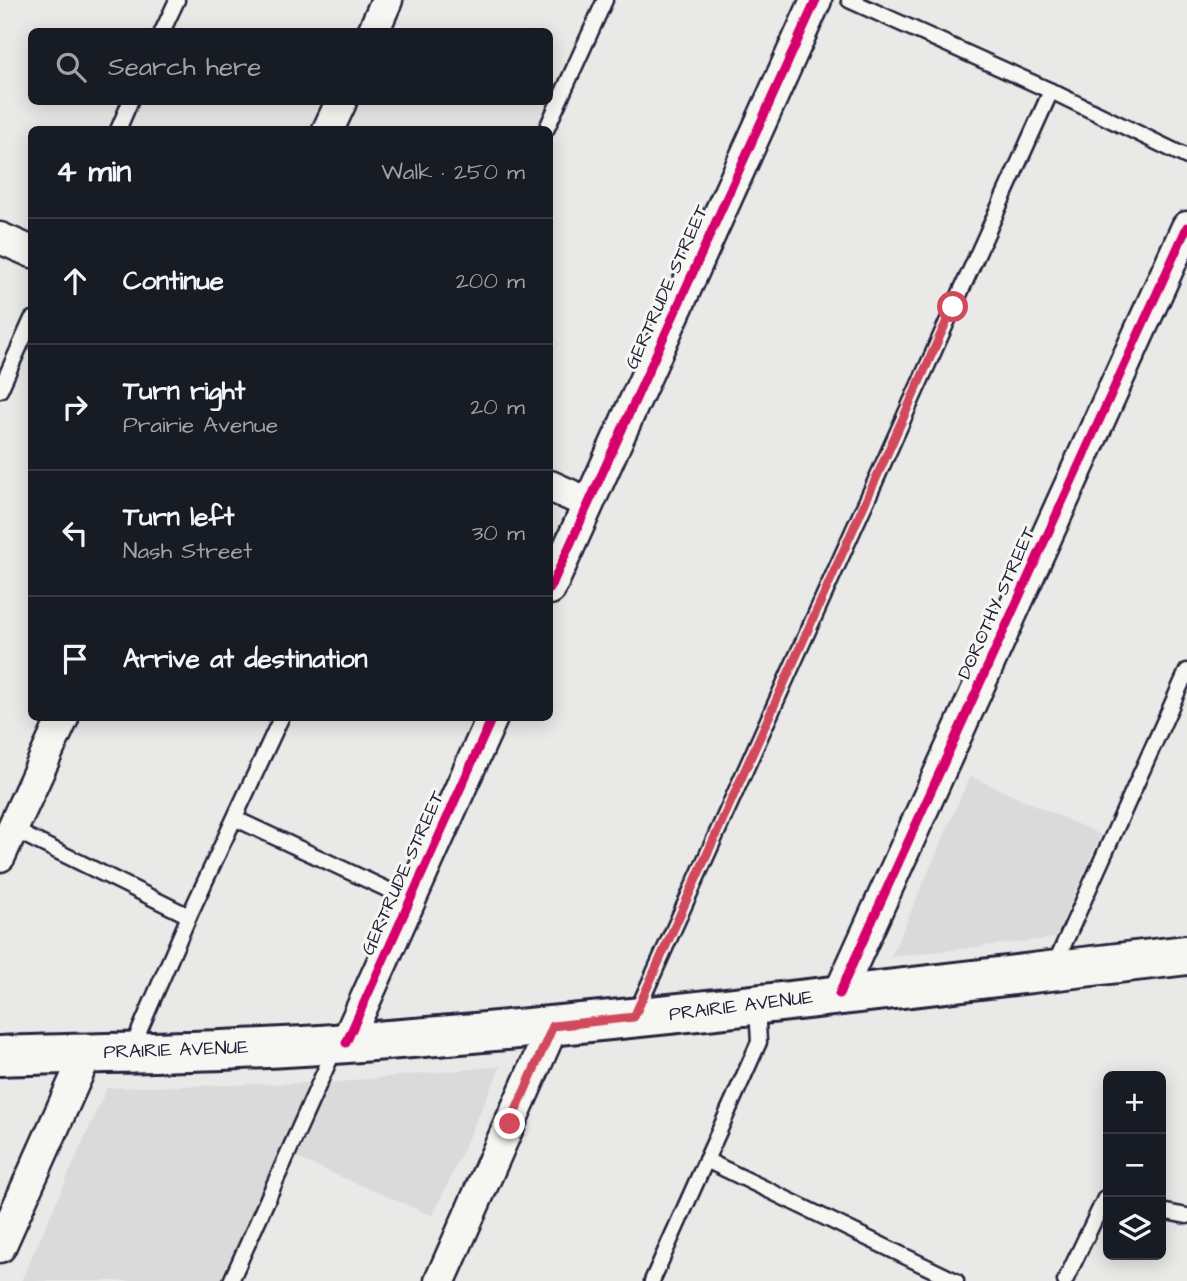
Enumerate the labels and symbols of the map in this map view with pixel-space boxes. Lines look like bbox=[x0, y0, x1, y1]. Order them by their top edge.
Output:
street label: GERTRUDE STREET bbox=[619, 200, 715, 373]
route start bbox=[937, 291, 968, 322]
street label: DOROTHY STREET bbox=[951, 522, 1043, 684]
street label: GERTRUDE STREET bbox=[355, 786, 451, 959]
street label: PRAIRIE AVENUE bbox=[667, 984, 815, 1028]
street label: PRAIRIE AVENUE bbox=[103, 1034, 249, 1066]
route end bbox=[494, 1108, 525, 1139]

